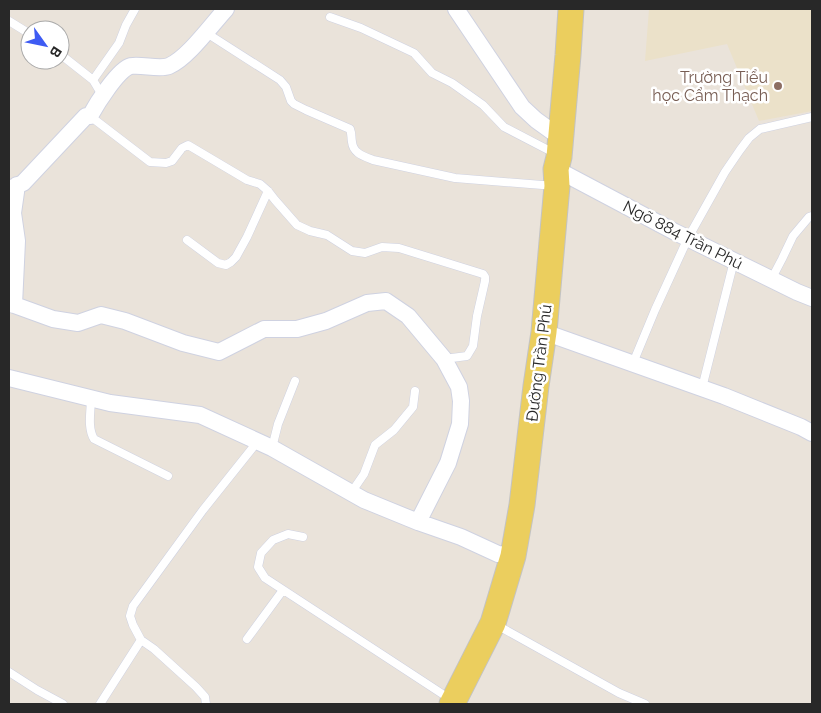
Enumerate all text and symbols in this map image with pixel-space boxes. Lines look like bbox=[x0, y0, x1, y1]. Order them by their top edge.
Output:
north arrow bbox=[20, 20, 70, 70]
text: B bbox=[46, 44, 65, 61]
place label: Trường Tiểu học Cẩm Thạch bbox=[652, 68, 768, 105]
marker: Trường Tiểu học Cẩm Thạch bbox=[772, 80, 784, 92]
street label: Ngõ 884 Trần Phú bbox=[620, 197, 746, 273]
street label: Đường Trần Phú bbox=[522, 303, 556, 423]

